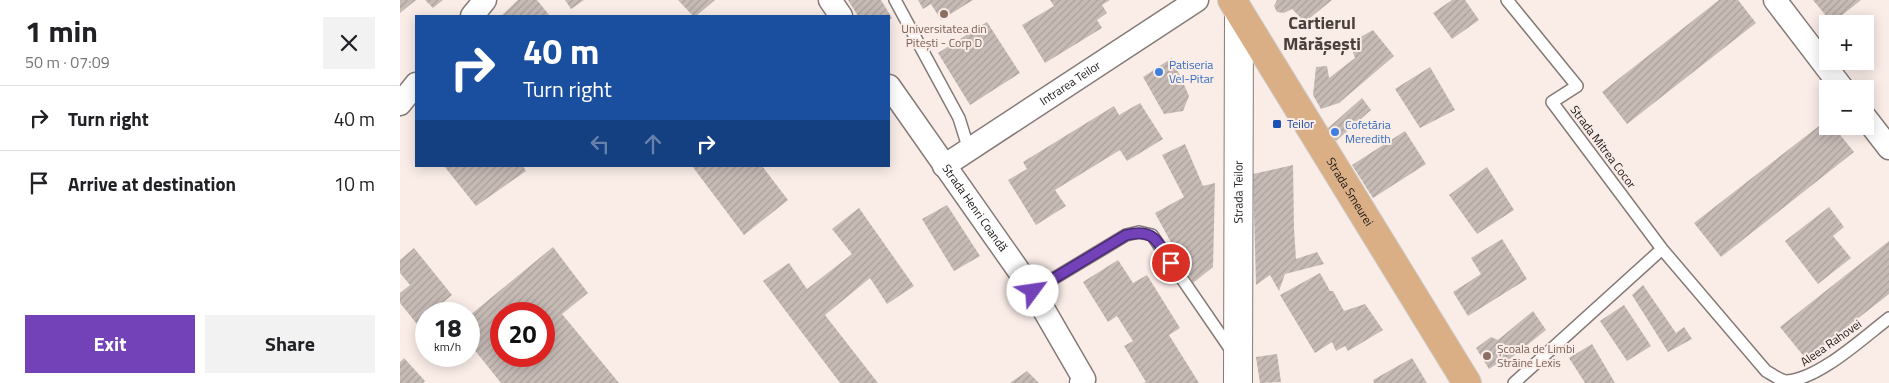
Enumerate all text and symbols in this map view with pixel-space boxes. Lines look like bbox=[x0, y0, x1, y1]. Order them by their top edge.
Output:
text: 1 min bbox=[25, 8, 98, 54]
marker: Universitatea din Pitești - Corp D bbox=[938, 8, 950, 20]
district label: Cartierul Mărășești bbox=[1283, 9, 1361, 57]
map controls bbox=[1819, 15, 1874, 135]
button: + bbox=[1819, 15, 1874, 70]
button: close bbox=[323, 17, 375, 69]
place label: Universitatea din Pitești - Corp D bbox=[901, 19, 987, 52]
text: 40 m bbox=[523, 24, 599, 78]
icon: right bbox=[440, 35, 505, 100]
text: 50 m · 07:09 bbox=[25, 50, 110, 74]
place label: Patiseria Vel-Pitar bbox=[1169, 55, 1214, 88]
street label: Intrarea Teilor bbox=[1036, 56, 1104, 110]
marker: Patiseria Vel-Pitar bbox=[1153, 66, 1165, 78]
text: Turn right bbox=[523, 72, 612, 106]
button: − bbox=[1819, 80, 1874, 135]
street label: Strada Mitrea Cocor bbox=[1566, 101, 1641, 192]
icon: right bbox=[25, 104, 53, 132]
text: Turn right bbox=[68, 104, 149, 133]
text: 40 m bbox=[334, 104, 375, 133]
place label: Teilor bbox=[1287, 114, 1314, 133]
place label: Cofetăria Meredith bbox=[1345, 115, 1391, 148]
marker: Teilor bbox=[1271, 118, 1283, 130]
marker: Cofetăria Meredith bbox=[1329, 126, 1341, 138]
icon: left bbox=[586, 130, 614, 158]
icon: ahead bbox=[639, 130, 667, 158]
icon: right bbox=[692, 130, 720, 158]
street label: Strada Smeurei bbox=[1322, 153, 1378, 230]
street label: Strada Henri Coandă bbox=[938, 160, 1013, 255]
street label: Strada Teilor bbox=[1228, 160, 1248, 224]
icon: arrive bbox=[25, 169, 53, 197]
text: Arrive at destination bbox=[68, 169, 236, 198]
text: 10 m bbox=[334, 169, 375, 198]
pin bbox=[1150, 242, 1192, 284]
icon: arrive bbox=[1157, 249, 1185, 277]
position arrow bbox=[1006, 264, 1058, 316]
speed limit sign: 20 bbox=[490, 302, 555, 367]
text: 18 bbox=[433, 309, 462, 347]
street label: Aleea Rahovei bbox=[1796, 314, 1865, 371]
button: Exit bbox=[25, 315, 195, 373]
button: Share bbox=[205, 315, 375, 373]
text: km/h bbox=[434, 337, 461, 356]
place label: Școala de Limbi Străine Lexis bbox=[1497, 339, 1575, 372]
marker: Școala de Limbi Străine Lexis bbox=[1481, 350, 1493, 362]

